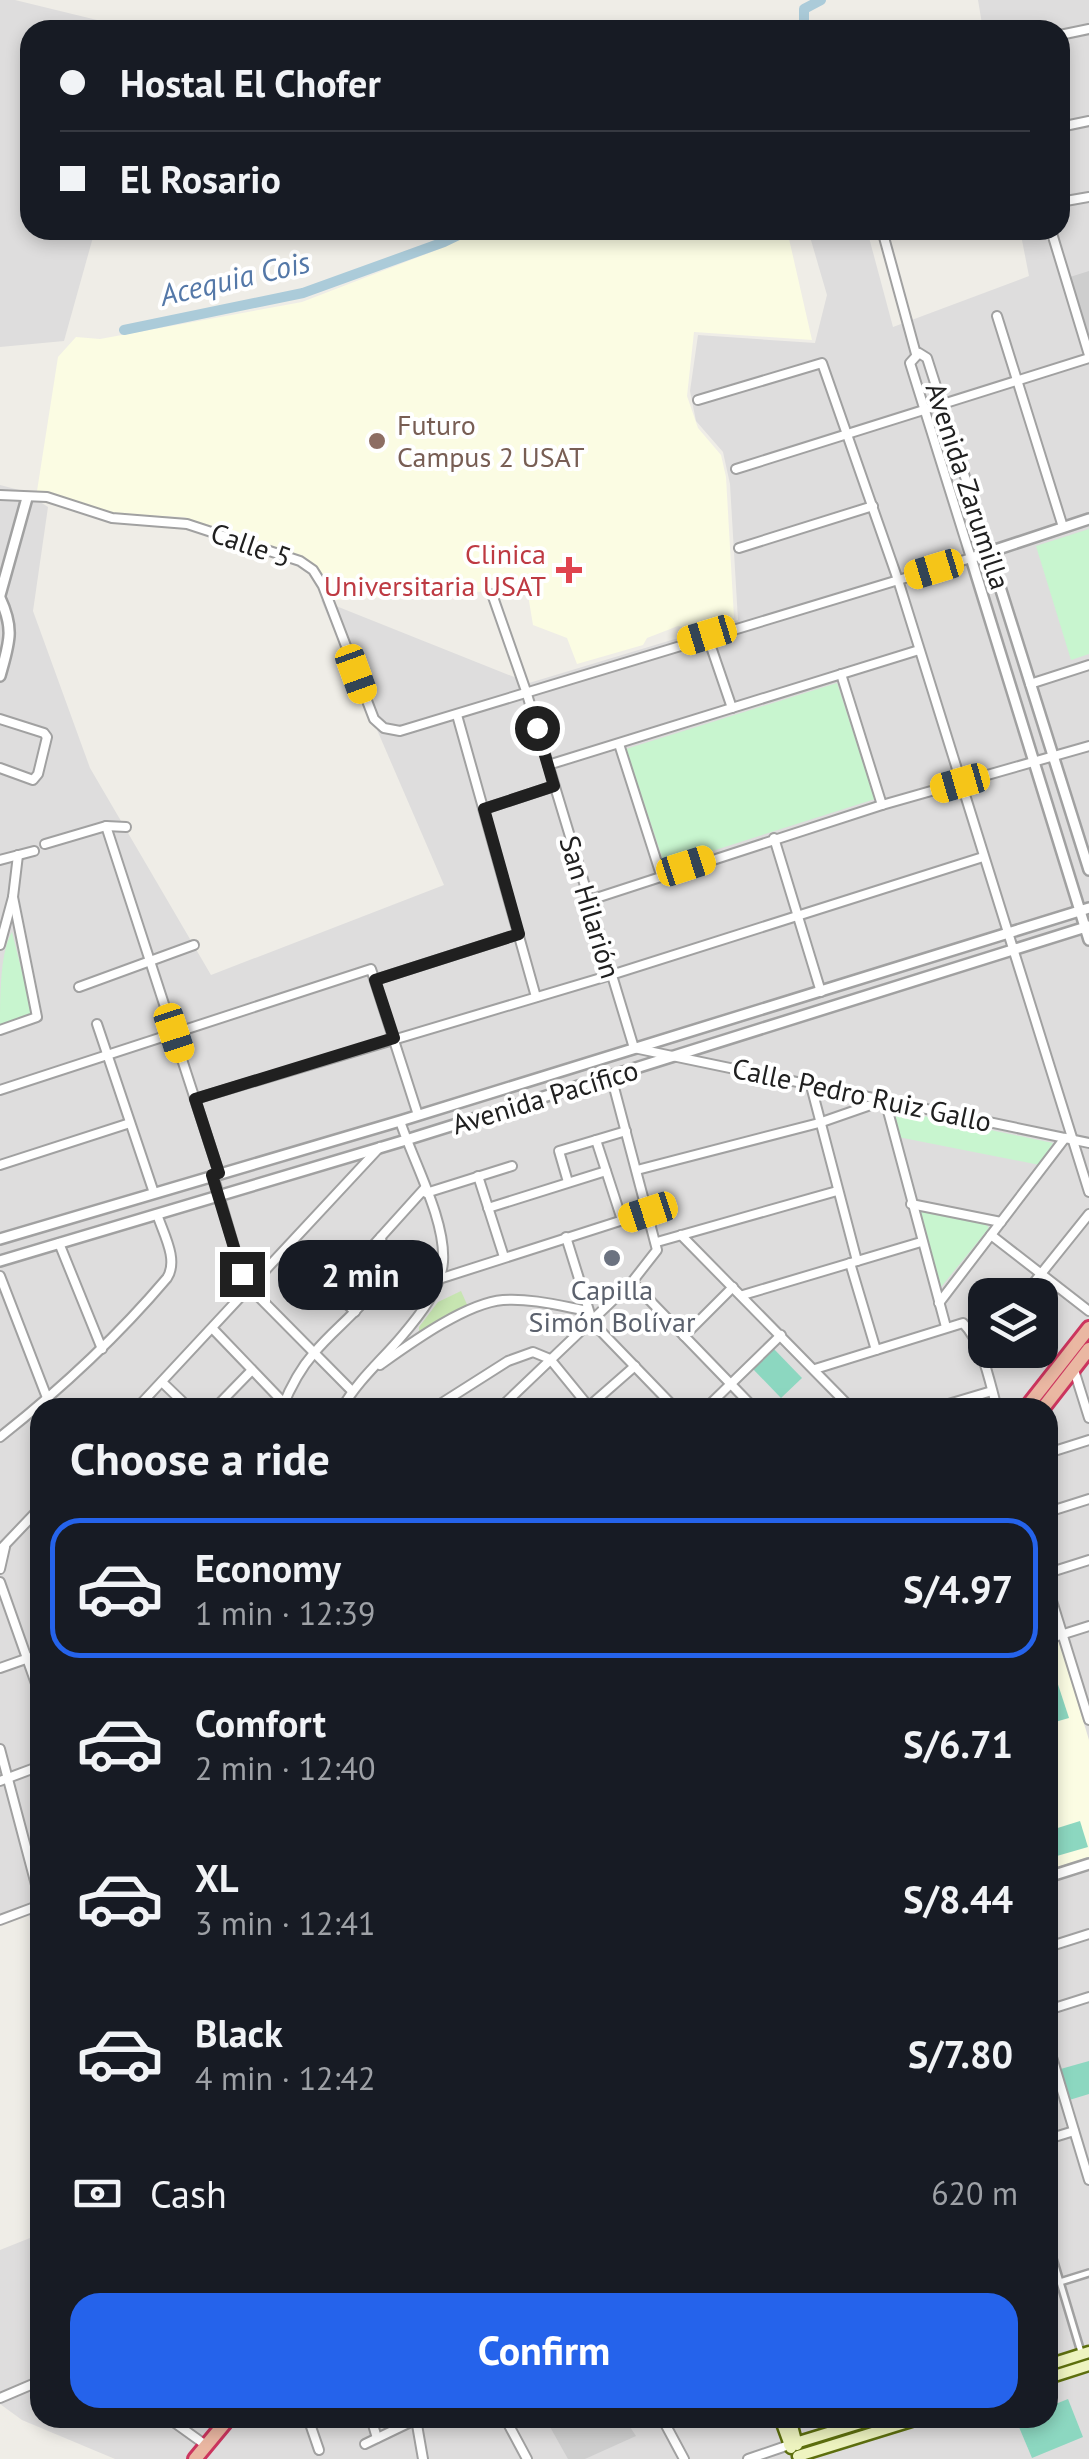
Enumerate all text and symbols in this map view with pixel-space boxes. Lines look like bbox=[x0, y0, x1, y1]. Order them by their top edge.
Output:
text: Hostal El Chofer bbox=[120, 58, 381, 107]
text: El Rosario bbox=[120, 154, 281, 203]
water label: Acequia Cois bbox=[155, 241, 314, 314]
street label: Avenida Zarumilla bbox=[918, 378, 1019, 594]
place label: Futuro Campus 2 USAT bbox=[397, 406, 585, 475]
marker: Futuro Campus 2 USAT bbox=[366, 430, 388, 452]
street label: Calle 5 bbox=[206, 514, 296, 575]
place label: Clinica Universitaria USAT bbox=[324, 535, 546, 604]
car bbox=[901, 546, 967, 592]
marker: Clinica Universitaria USAT bbox=[556, 557, 582, 583]
car bbox=[674, 612, 740, 658]
car bbox=[332, 641, 380, 707]
route start bbox=[515, 706, 560, 751]
car bbox=[927, 760, 993, 806]
street label: San Hilarión bbox=[551, 831, 630, 983]
car bbox=[653, 842, 719, 890]
car bbox=[150, 1000, 198, 1066]
street label: Calle Pedro Ruiz Gallo bbox=[729, 1049, 995, 1140]
street label: Avenida Pacífico bbox=[447, 1051, 642, 1142]
car bbox=[615, 1188, 681, 1236]
callout: 2 min bbox=[277, 1239, 442, 1309]
marker: Capilla Simón Bolívar bbox=[601, 1247, 623, 1269]
route end bbox=[220, 1252, 265, 1297]
text: 2 min bbox=[321, 1254, 400, 1296]
place label: Capilla Simón Bolívar bbox=[529, 1271, 696, 1340]
map controls bbox=[968, 1278, 1058, 1368]
button: layers bbox=[968, 1278, 1058, 1368]
text: Choose a ride bbox=[70, 1429, 330, 1487]
icon: car bbox=[75, 1543, 165, 1633]
text: Economy bbox=[195, 1543, 341, 1592]
text: S/4.97 bbox=[903, 1564, 1013, 1613]
text: 1 min · 12:39 bbox=[195, 1592, 375, 1634]
icon: car bbox=[75, 1698, 165, 1788]
text: Comfort bbox=[195, 1698, 326, 1747]
text: S/6.71 bbox=[903, 1719, 1013, 1768]
text: 2 min · 12:40 bbox=[195, 1747, 375, 1789]
icon: car bbox=[75, 1853, 165, 1943]
text: XL bbox=[195, 1853, 239, 1902]
text: S/8.44 bbox=[903, 1874, 1013, 1923]
text: 3 min · 12:41 bbox=[195, 1902, 375, 1944]
icon: car bbox=[75, 2008, 165, 2098]
text: Black bbox=[195, 2008, 283, 2057]
text: S/7.80 bbox=[908, 2029, 1013, 2078]
text: 4 min · 12:42 bbox=[195, 2057, 375, 2099]
icon: cash bbox=[70, 2166, 125, 2221]
text: Cash bbox=[150, 2169, 227, 2218]
text: 620 m bbox=[931, 2172, 1018, 2214]
button: Confirm bbox=[70, 2293, 1018, 2408]

